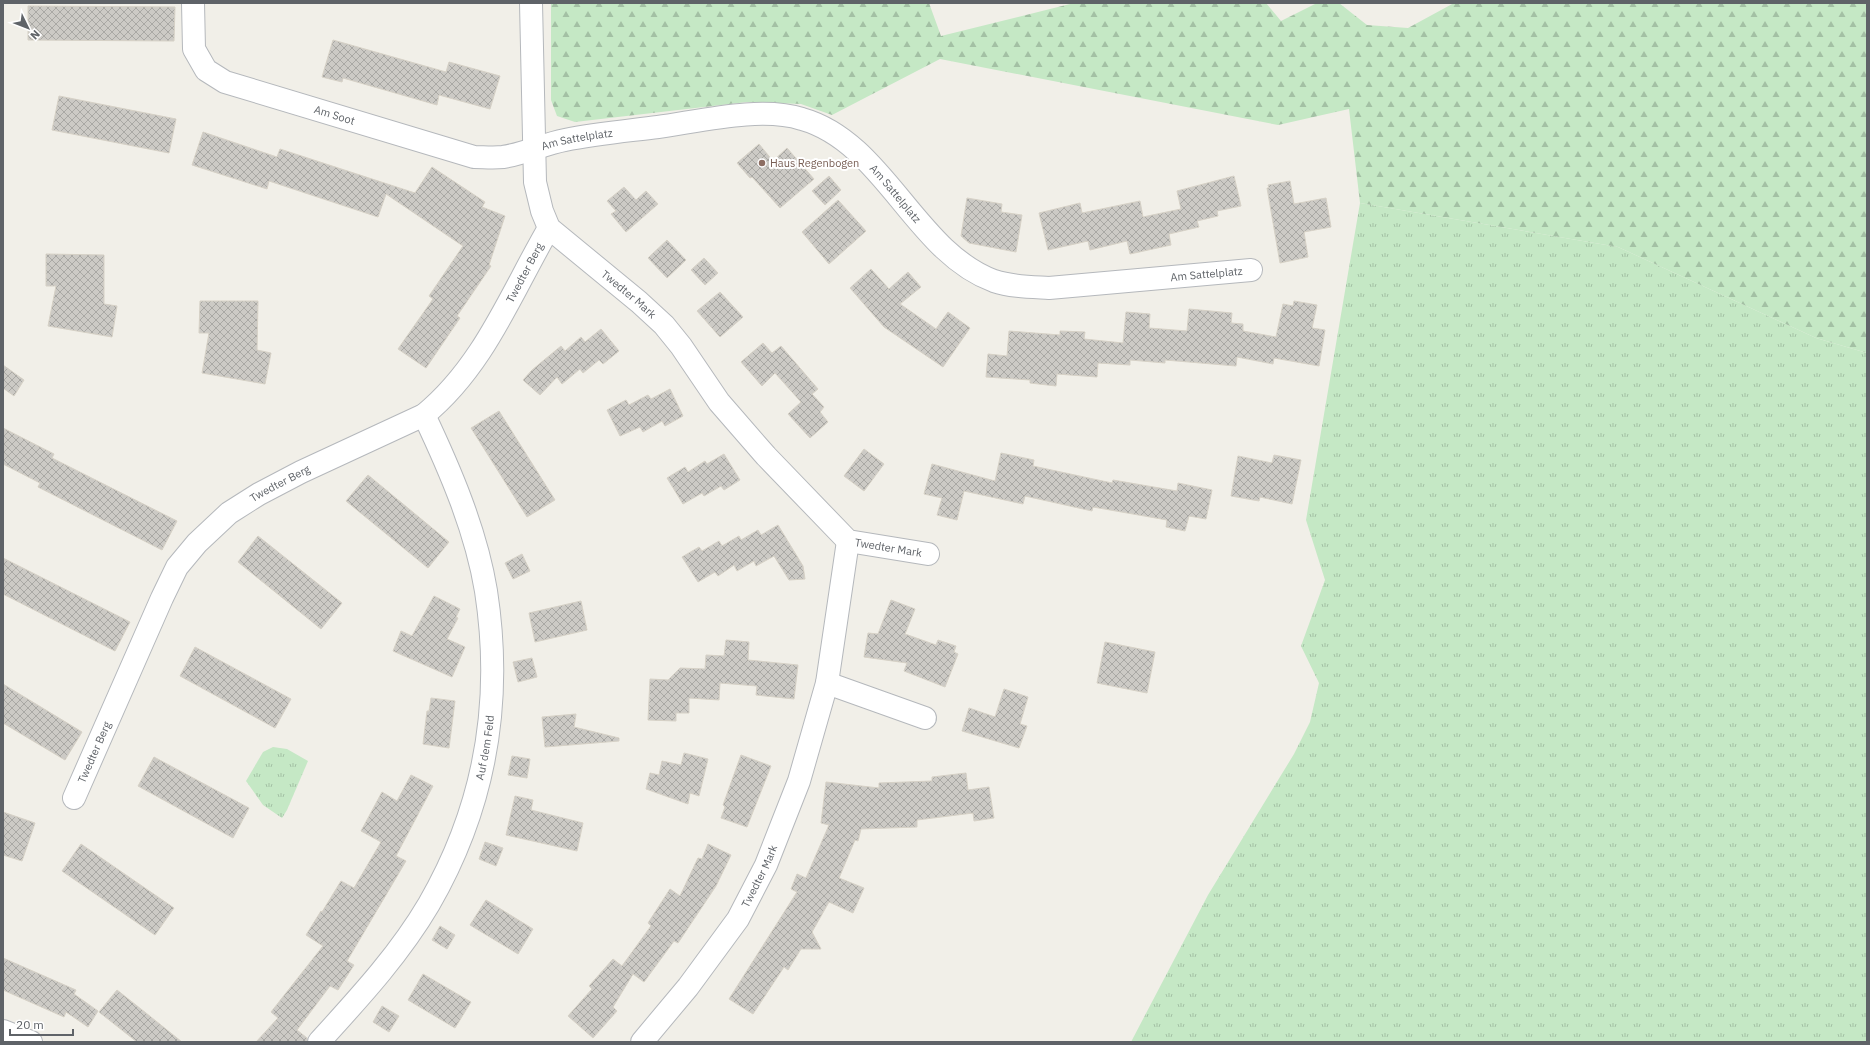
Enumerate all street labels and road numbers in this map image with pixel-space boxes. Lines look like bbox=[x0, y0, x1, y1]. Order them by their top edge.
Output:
street label: Am Soot bbox=[312, 102, 357, 128]
street label: Am Sattelplatz bbox=[539, 126, 613, 153]
street label: Am Sattelplatz bbox=[867, 161, 924, 226]
street label: Twedter Berg bbox=[503, 240, 546, 305]
street label: Am Sattelplatz bbox=[1170, 264, 1243, 284]
street label: Twedter Mark bbox=[598, 267, 659, 322]
street label: Twedter Berg bbox=[247, 462, 312, 505]
street label: Twedter Mark bbox=[854, 535, 923, 560]
street label: Auf dem Feld bbox=[472, 714, 497, 781]
street label: Twedter Berg bbox=[74, 719, 114, 785]
street label: Twedter Mark bbox=[738, 843, 780, 910]

